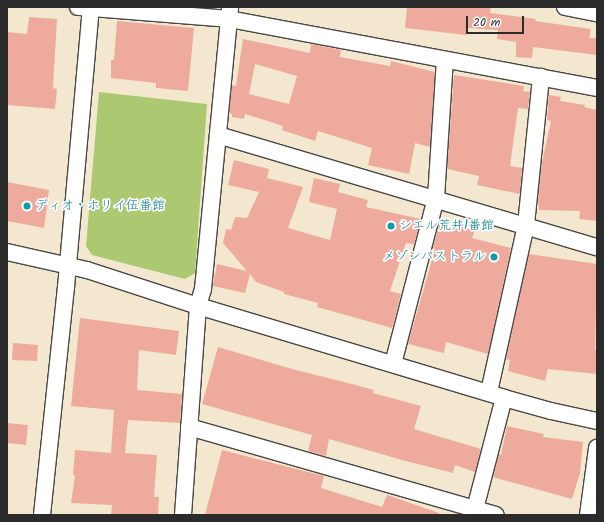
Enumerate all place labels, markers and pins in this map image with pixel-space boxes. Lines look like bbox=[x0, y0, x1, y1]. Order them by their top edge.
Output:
place label: ディオ・ホリイ伍番館 bbox=[35, 198, 165, 214]
marker: ディオ・ホリイ伍番館 bbox=[22, 201, 32, 211]
place label: シエル荒井1番館 bbox=[399, 218, 494, 234]
marker: シエル荒井1番館 bbox=[386, 221, 396, 231]
place label: メゾンパストラル bbox=[382, 249, 486, 265]
marker: メゾンパストラル bbox=[489, 252, 499, 262]

